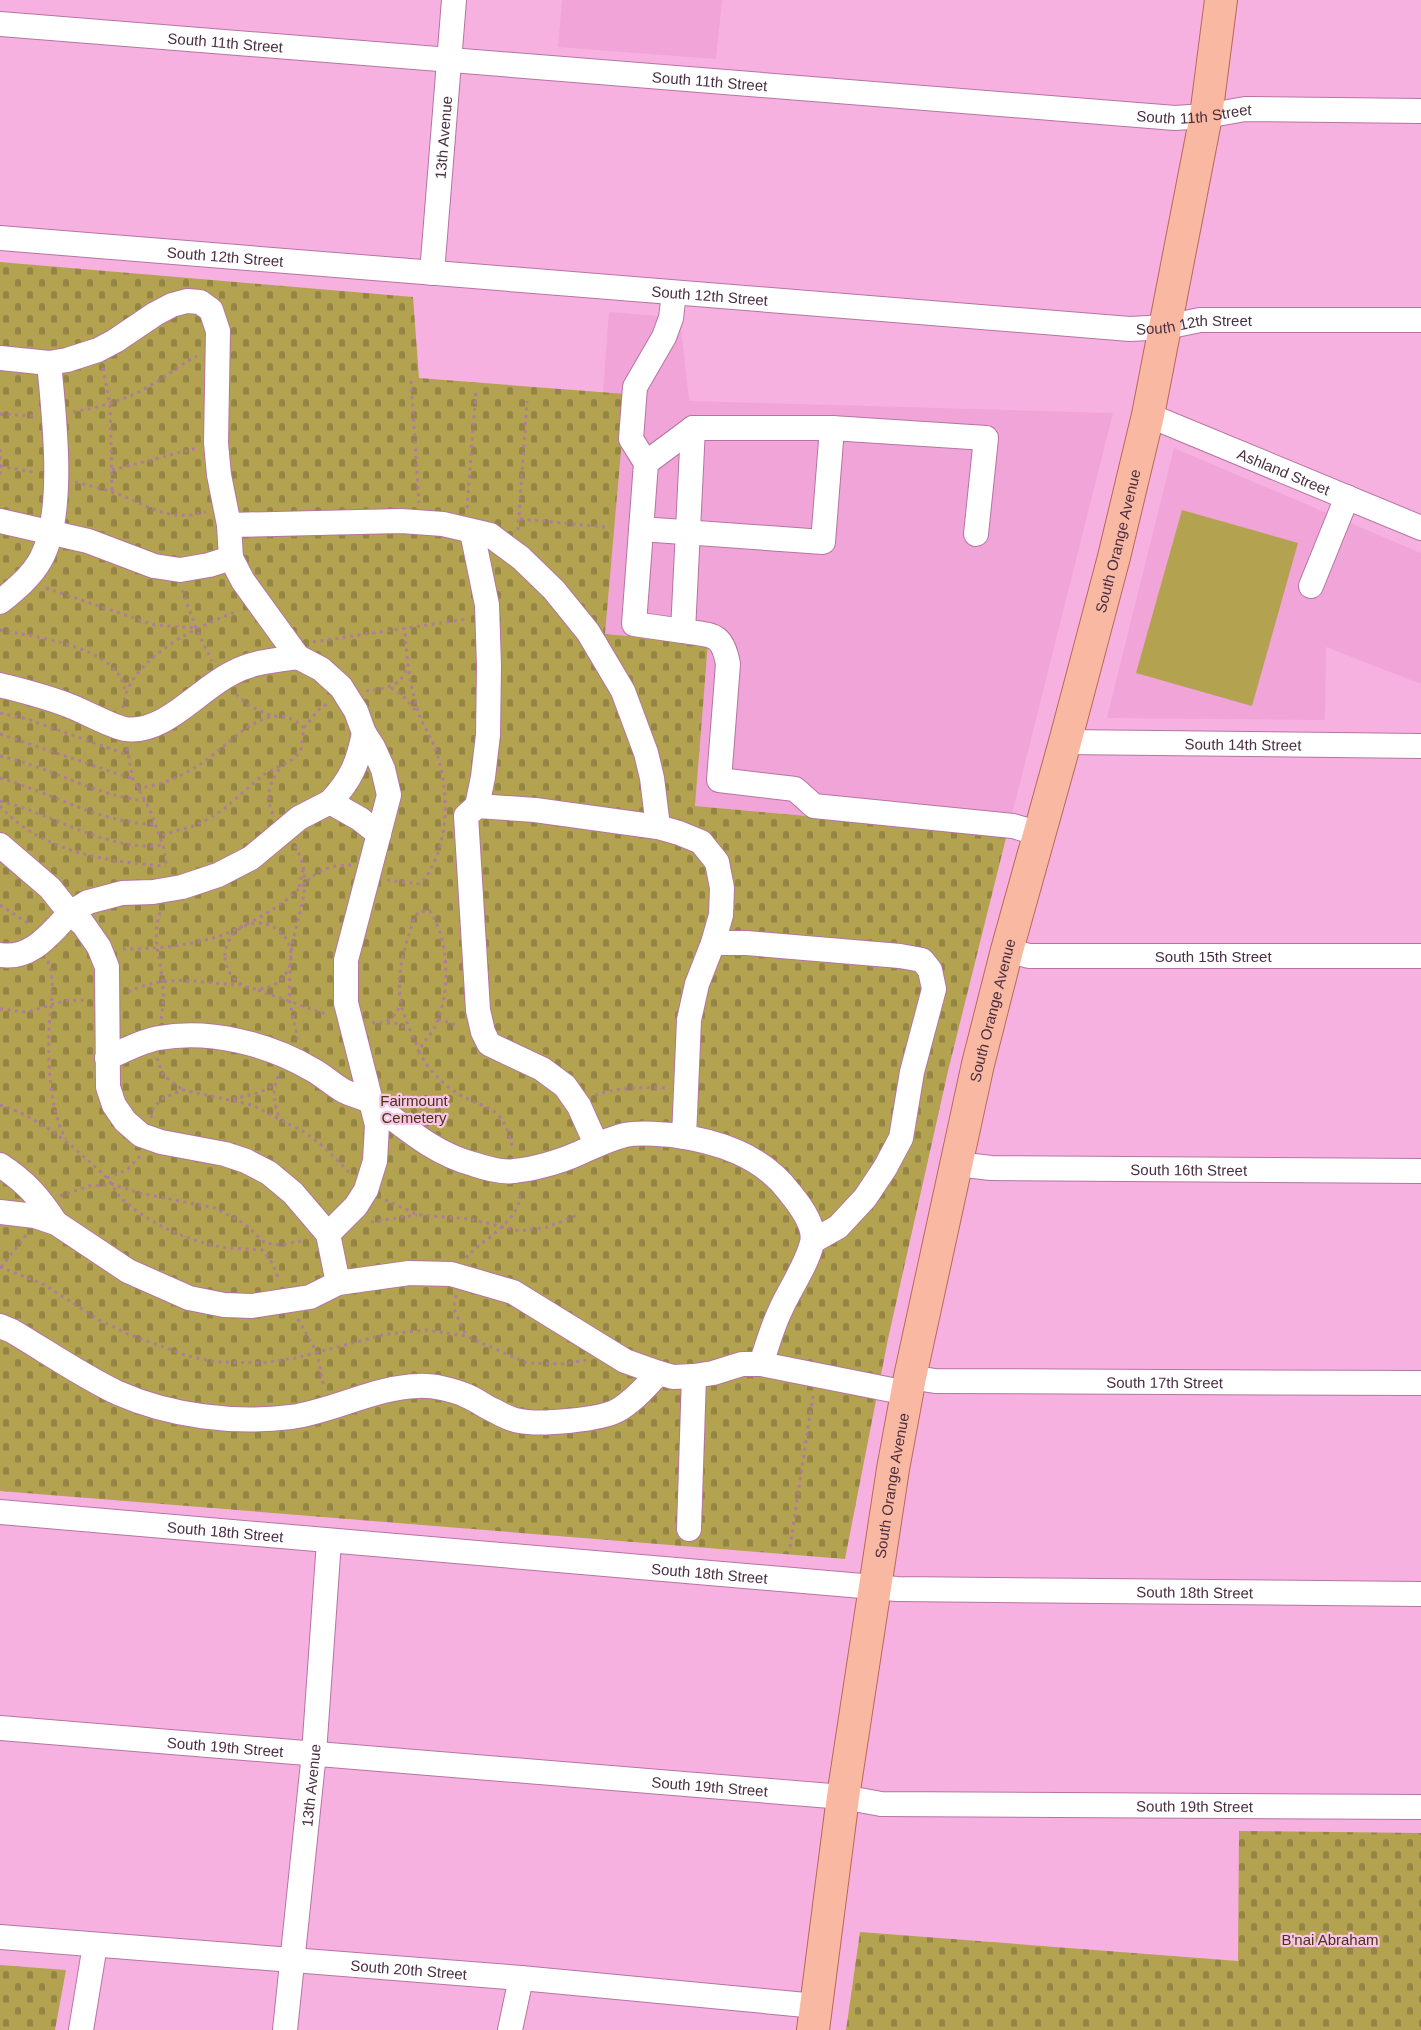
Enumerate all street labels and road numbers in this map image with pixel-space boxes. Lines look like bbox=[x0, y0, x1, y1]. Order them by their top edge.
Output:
street label: South 11th Street bbox=[167, 29, 284, 55]
street label: South 11th Street bbox=[651, 68, 769, 94]
street label: 13th Avenue bbox=[431, 95, 455, 180]
street label: South 11th Street bbox=[1136, 100, 1252, 127]
street label: South 12th Street bbox=[166, 243, 285, 269]
street label: South 12th Street bbox=[651, 282, 769, 308]
street label: South 12th Street bbox=[1135, 312, 1253, 337]
street label: Ashland Street bbox=[1235, 445, 1333, 498]
street label: South Orange Avenue bbox=[1091, 467, 1143, 614]
street label: South 14th Street bbox=[1184, 735, 1302, 753]
street label: South Orange Avenue bbox=[966, 937, 1018, 1084]
street label: South 15th Street bbox=[1155, 948, 1272, 965]
street label: South 16th Street bbox=[1130, 1160, 1248, 1178]
street label: South 17th Street bbox=[1106, 1373, 1224, 1391]
street label: South Orange Avenue bbox=[871, 1411, 912, 1560]
street label: South 18th Street bbox=[166, 1518, 285, 1545]
street label: South 18th Street bbox=[650, 1559, 769, 1586]
street label: South 18th Street bbox=[1136, 1583, 1254, 1601]
street label: South 19th Street bbox=[166, 1733, 285, 1760]
street label: 13th Avenue bbox=[298, 1743, 323, 1828]
street label: South 19th Street bbox=[651, 1773, 769, 1799]
street label: South 19th Street bbox=[1136, 1797, 1254, 1815]
street label: South 20th Street bbox=[350, 1956, 468, 1982]

